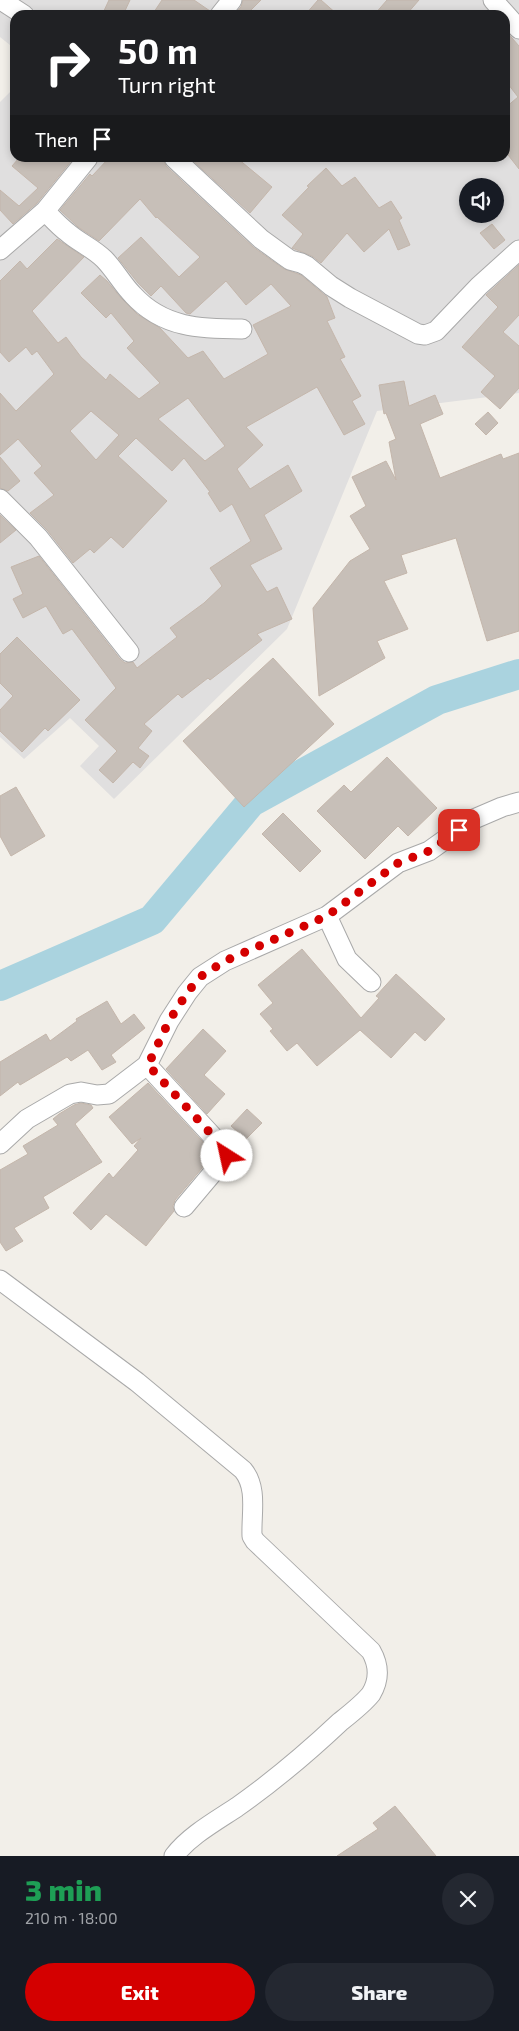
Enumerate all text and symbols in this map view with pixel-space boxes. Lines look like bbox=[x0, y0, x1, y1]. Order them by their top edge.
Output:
text: 50 m bbox=[118, 29, 198, 71]
icon: right bbox=[35, 30, 100, 95]
text: Turn right bbox=[118, 71, 216, 97]
icon: arrive bbox=[88, 125, 116, 153]
text: Then bbox=[35, 128, 78, 151]
map controls bbox=[459, 178, 504, 223]
button: sound bbox=[459, 178, 504, 223]
pin bbox=[438, 809, 480, 851]
icon: arrive bbox=[445, 816, 473, 844]
position arrow bbox=[200, 1129, 252, 1181]
text: 3 min bbox=[25, 1871, 102, 1907]
button: close bbox=[442, 1873, 494, 1925]
text: 210 m · 18:00 bbox=[25, 1908, 118, 1927]
button: Exit bbox=[25, 1963, 255, 2021]
button: Share bbox=[265, 1963, 494, 2021]

